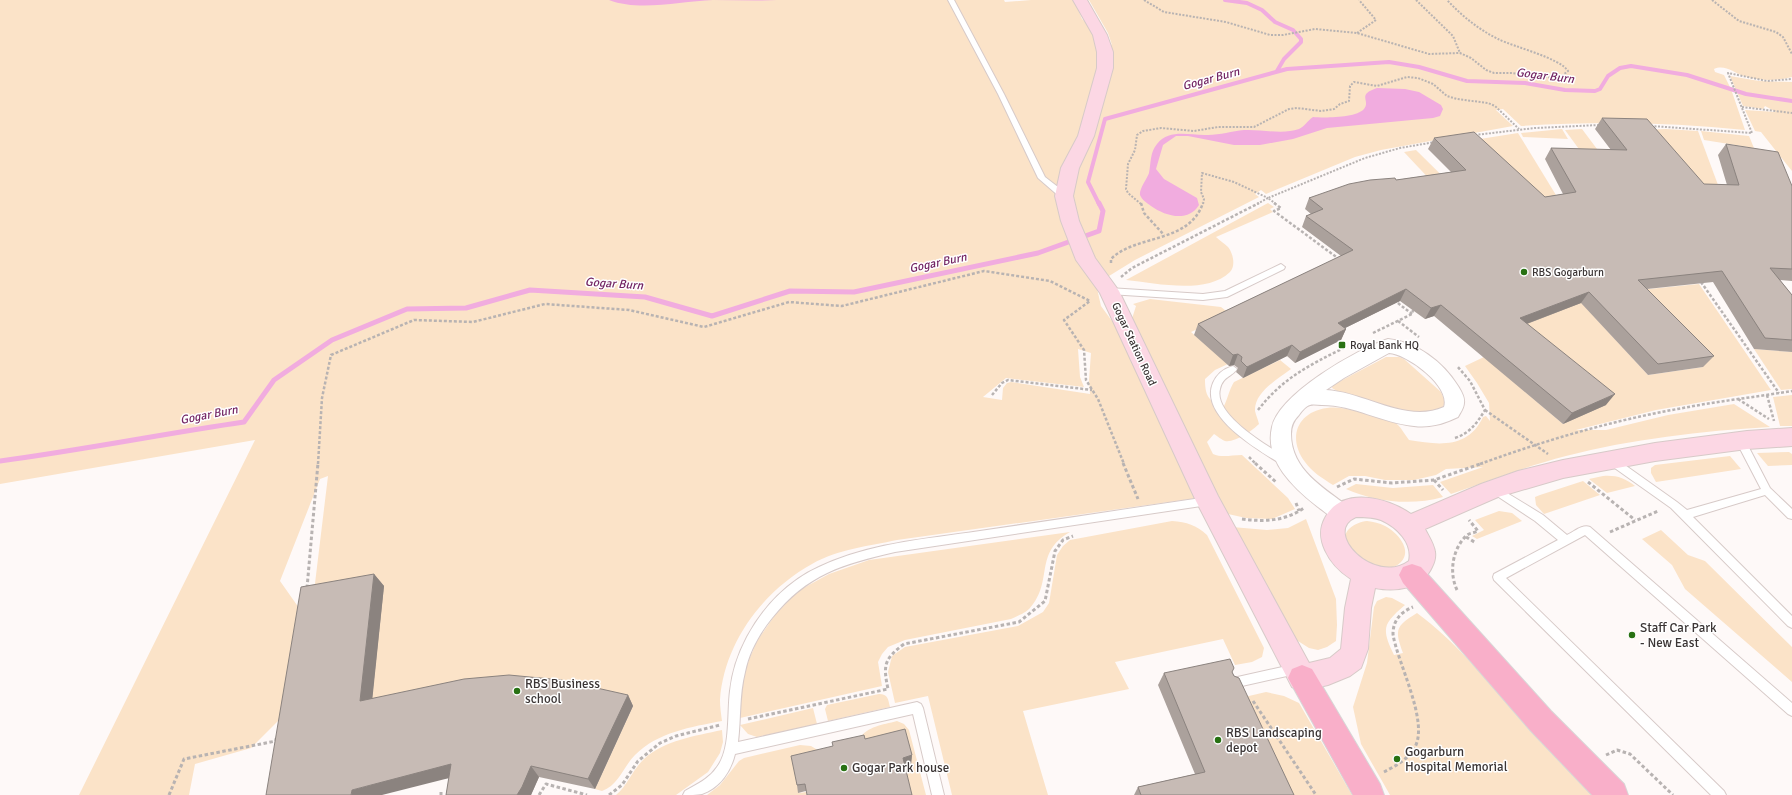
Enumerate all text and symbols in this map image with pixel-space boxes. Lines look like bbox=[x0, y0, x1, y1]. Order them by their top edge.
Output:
water label: Gogar Burn bbox=[1181, 64, 1241, 94]
water label: Gogar Burn bbox=[1515, 65, 1575, 87]
water label: Gogar Burn bbox=[908, 250, 968, 276]
place label: RBS Gogarburn bbox=[1532, 266, 1604, 279]
marker: RBS Gogarburn bbox=[1519, 267, 1529, 277]
water label: Gogar Burn bbox=[584, 274, 644, 294]
street label: Gogar Station Road bbox=[1109, 300, 1159, 388]
place label: Royal Bank HQ bbox=[1350, 339, 1419, 352]
marker: Royal Bank HQ bbox=[1337, 340, 1347, 350]
water label: Gogar Burn bbox=[179, 402, 239, 428]
place label: Staff Car Park - New East bbox=[1640, 620, 1717, 651]
marker: Staff Car Park - New East bbox=[1627, 630, 1637, 640]
place label: RBS Business school bbox=[525, 676, 600, 707]
marker: RBS Business school bbox=[512, 686, 522, 696]
place label: RBS Landscaping depot bbox=[1226, 725, 1322, 756]
marker: RBS Landscaping depot bbox=[1213, 735, 1223, 745]
place label: Gogarburn Hospital Memorial bbox=[1405, 744, 1508, 775]
marker: Gogarburn Hospital Memorial bbox=[1392, 754, 1402, 764]
place label: Gogar Park house bbox=[852, 760, 949, 776]
marker: Gogar Park house bbox=[839, 763, 849, 773]

